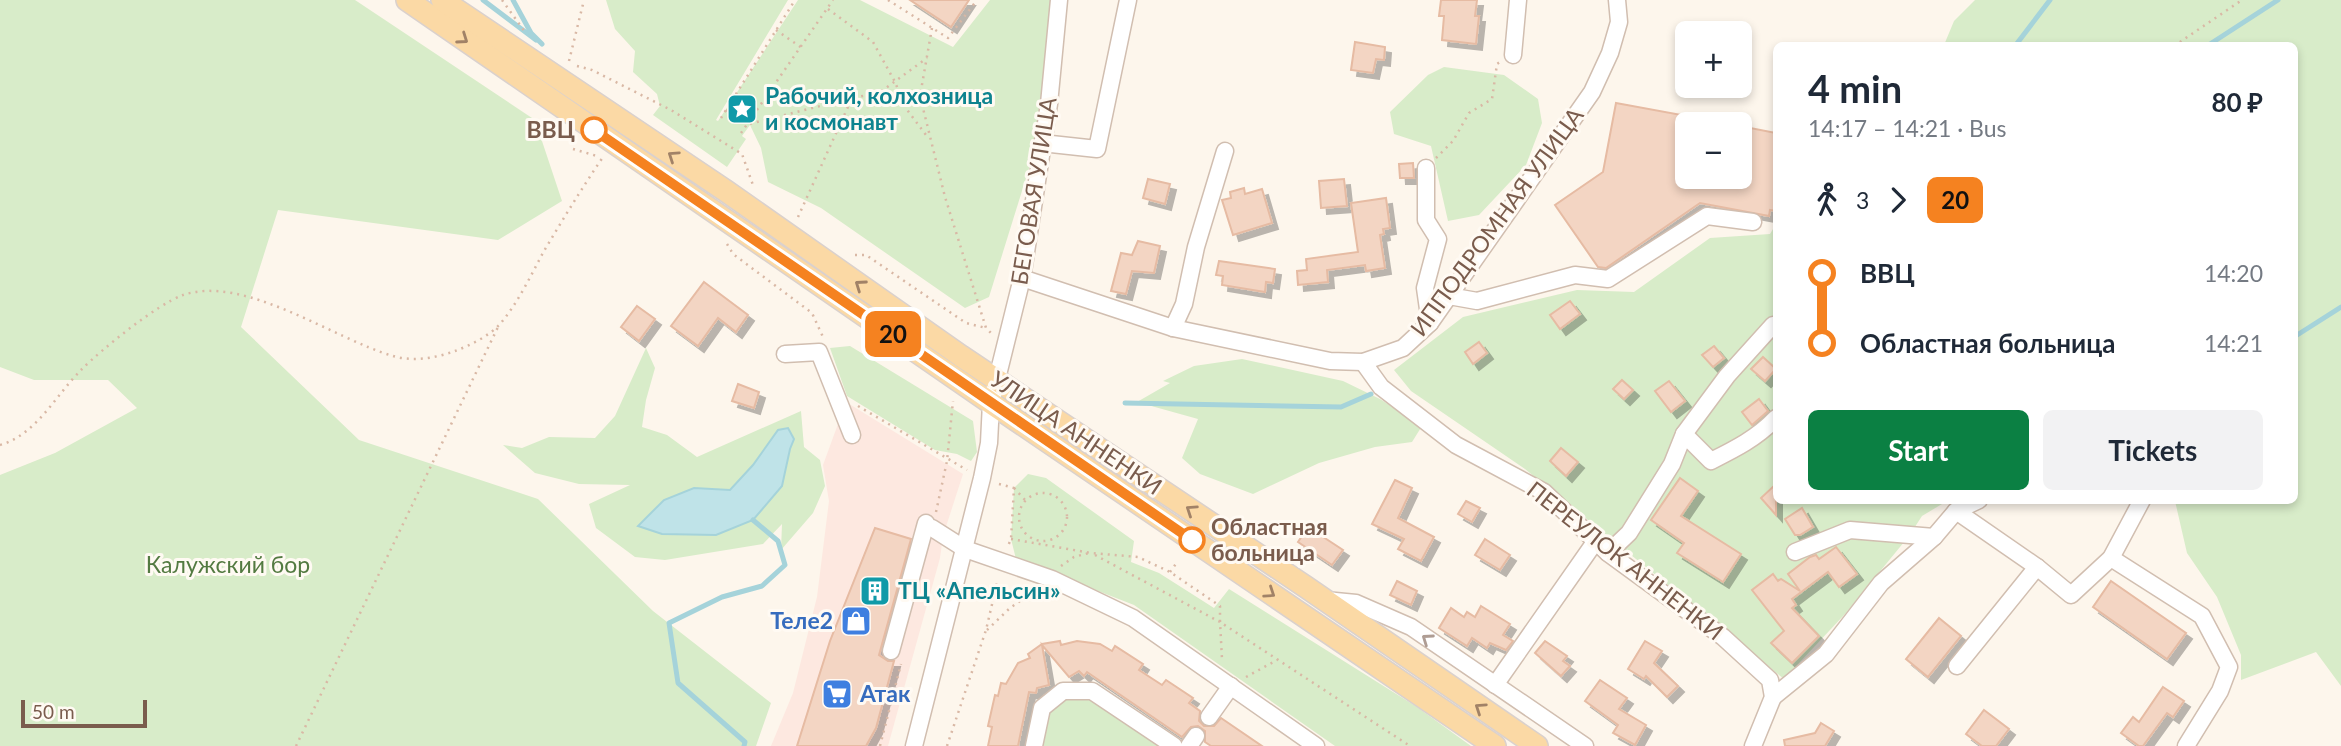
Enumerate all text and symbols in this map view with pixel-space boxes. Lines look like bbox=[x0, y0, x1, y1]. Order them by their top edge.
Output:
map controls bbox=[1675, 21, 1752, 189]
button: + bbox=[1675, 21, 1752, 98]
one-way arrow bbox=[455, 31, 468, 43]
text: 4 min bbox=[1808, 65, 1902, 111]
place label: Рабочий, колхозница и космонавт bbox=[765, 81, 993, 135]
text: 80 ₽ bbox=[2211, 86, 2263, 118]
place icon: Рабочий, колхозница и космонавт bbox=[725, 92, 759, 126]
street label: БЕГОВАЯ УЛИЦА bbox=[1004, 95, 1062, 287]
street label: ИППОДРОМНАЯ УЛИЦА bbox=[1404, 101, 1589, 341]
button: − bbox=[1675, 112, 1752, 189]
text: 14:17 – 14:21 · Bus bbox=[1808, 114, 2007, 142]
place label: ВВЦ bbox=[526, 115, 575, 143]
marker: ВВЦ bbox=[581, 117, 607, 143]
one-way arrow bbox=[668, 152, 681, 164]
icon: walk bbox=[1808, 181, 1846, 219]
icon: forward bbox=[1879, 181, 1917, 219]
text: 20 bbox=[1941, 185, 1969, 214]
text: 3 bbox=[1856, 186, 1869, 214]
text: ВВЦ bbox=[1860, 257, 1915, 289]
text: 14:20 bbox=[2204, 259, 2263, 287]
one-way arrow bbox=[855, 281, 868, 293]
line badge: 20 bbox=[862, 311, 924, 357]
text: 20 bbox=[879, 319, 907, 348]
text: Областная больница bbox=[1860, 327, 2116, 359]
text: 14:21 bbox=[2204, 329, 2263, 357]
street label: УЛИЦА АННЕНКИ bbox=[985, 364, 1168, 500]
button: Start bbox=[1808, 410, 2029, 490]
button: Tickets bbox=[2043, 410, 2263, 490]
street label: ПЕРЕУЛОК АННЕНКИ bbox=[1522, 475, 1729, 645]
one-way arrow bbox=[1186, 506, 1199, 518]
place label: Областная больница bbox=[1211, 512, 1328, 566]
marker: Областная больница bbox=[1179, 527, 1205, 553]
park label: Калужский бор bbox=[146, 550, 310, 578]
building icon: ТЦ «Апельсин» bbox=[858, 574, 892, 608]
place label: ТЦ «Апельсин» bbox=[898, 576, 1060, 604]
one-way arrow bbox=[1262, 585, 1275, 597]
shop icon: Теле2 bbox=[839, 604, 873, 638]
place label: Теле2 bbox=[770, 606, 833, 634]
one-way arrow bbox=[1422, 634, 1435, 647]
supermarket icon: Атак bbox=[820, 677, 854, 711]
place label: Атак bbox=[859, 679, 911, 707]
scale bar bbox=[21, 697, 147, 729]
text: 50 m bbox=[32, 700, 75, 723]
one-way arrow bbox=[1475, 703, 1488, 716]

